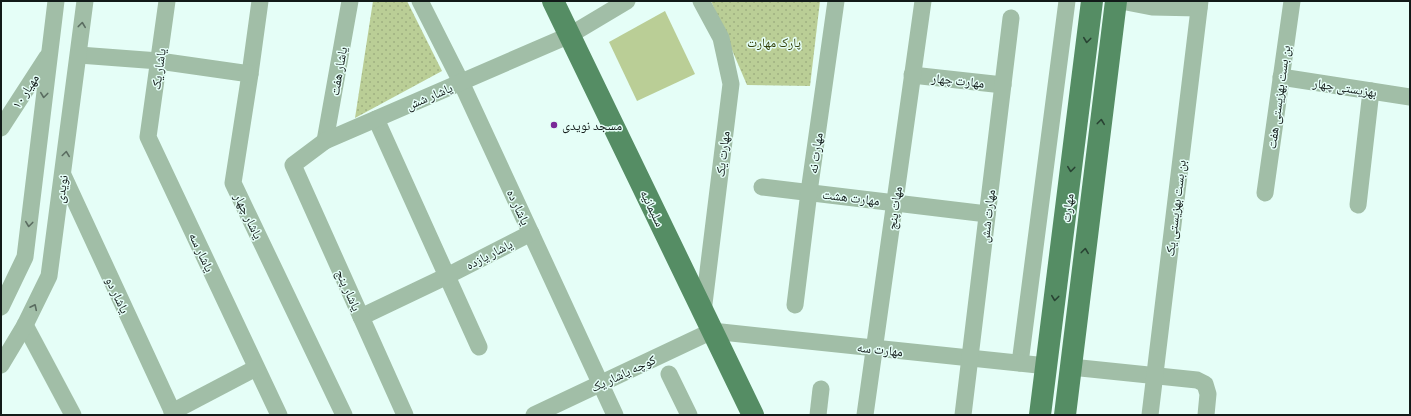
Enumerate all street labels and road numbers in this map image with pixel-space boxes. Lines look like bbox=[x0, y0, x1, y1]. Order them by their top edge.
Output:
street label: بن بست بهزیستی هفت bbox=[1262, 44, 1294, 150]
street label: یاشار هفت bbox=[325, 45, 351, 97]
street label: یاشار یک bbox=[146, 47, 170, 91]
street label: مهارت چهار bbox=[930, 68, 986, 92]
street label: مهیار ۱۰ bbox=[7, 70, 43, 112]
street label: بهزیستی چهار bbox=[1311, 73, 1378, 101]
street label: یاشار شش bbox=[403, 78, 455, 114]
street label: مهارت یک bbox=[710, 130, 734, 178]
street label: مهارت نه bbox=[803, 131, 827, 175]
street label: بن بست بهزیستی یک bbox=[1160, 159, 1190, 257]
street label: نویدی bbox=[50, 174, 72, 204]
street label: مهارت هشت bbox=[821, 185, 881, 209]
street label: مهات پنج bbox=[882, 185, 907, 231]
street label: یاشار ده bbox=[503, 186, 535, 228]
street label: سلیمانیه bbox=[636, 186, 670, 230]
street label: مهارت شش bbox=[975, 188, 999, 244]
street label: یاشار چهار bbox=[230, 189, 268, 242]
street label: مهارت bbox=[1056, 192, 1078, 224]
street label: یاشار سه bbox=[185, 229, 219, 275]
street label: یاشار یازده bbox=[462, 234, 516, 274]
street label: یاشار پنج bbox=[331, 266, 366, 314]
street label: یاشار دو bbox=[102, 274, 134, 316]
street label: مهارت سه bbox=[856, 338, 904, 360]
street label: کوچه یاشار یک bbox=[587, 350, 659, 396]

